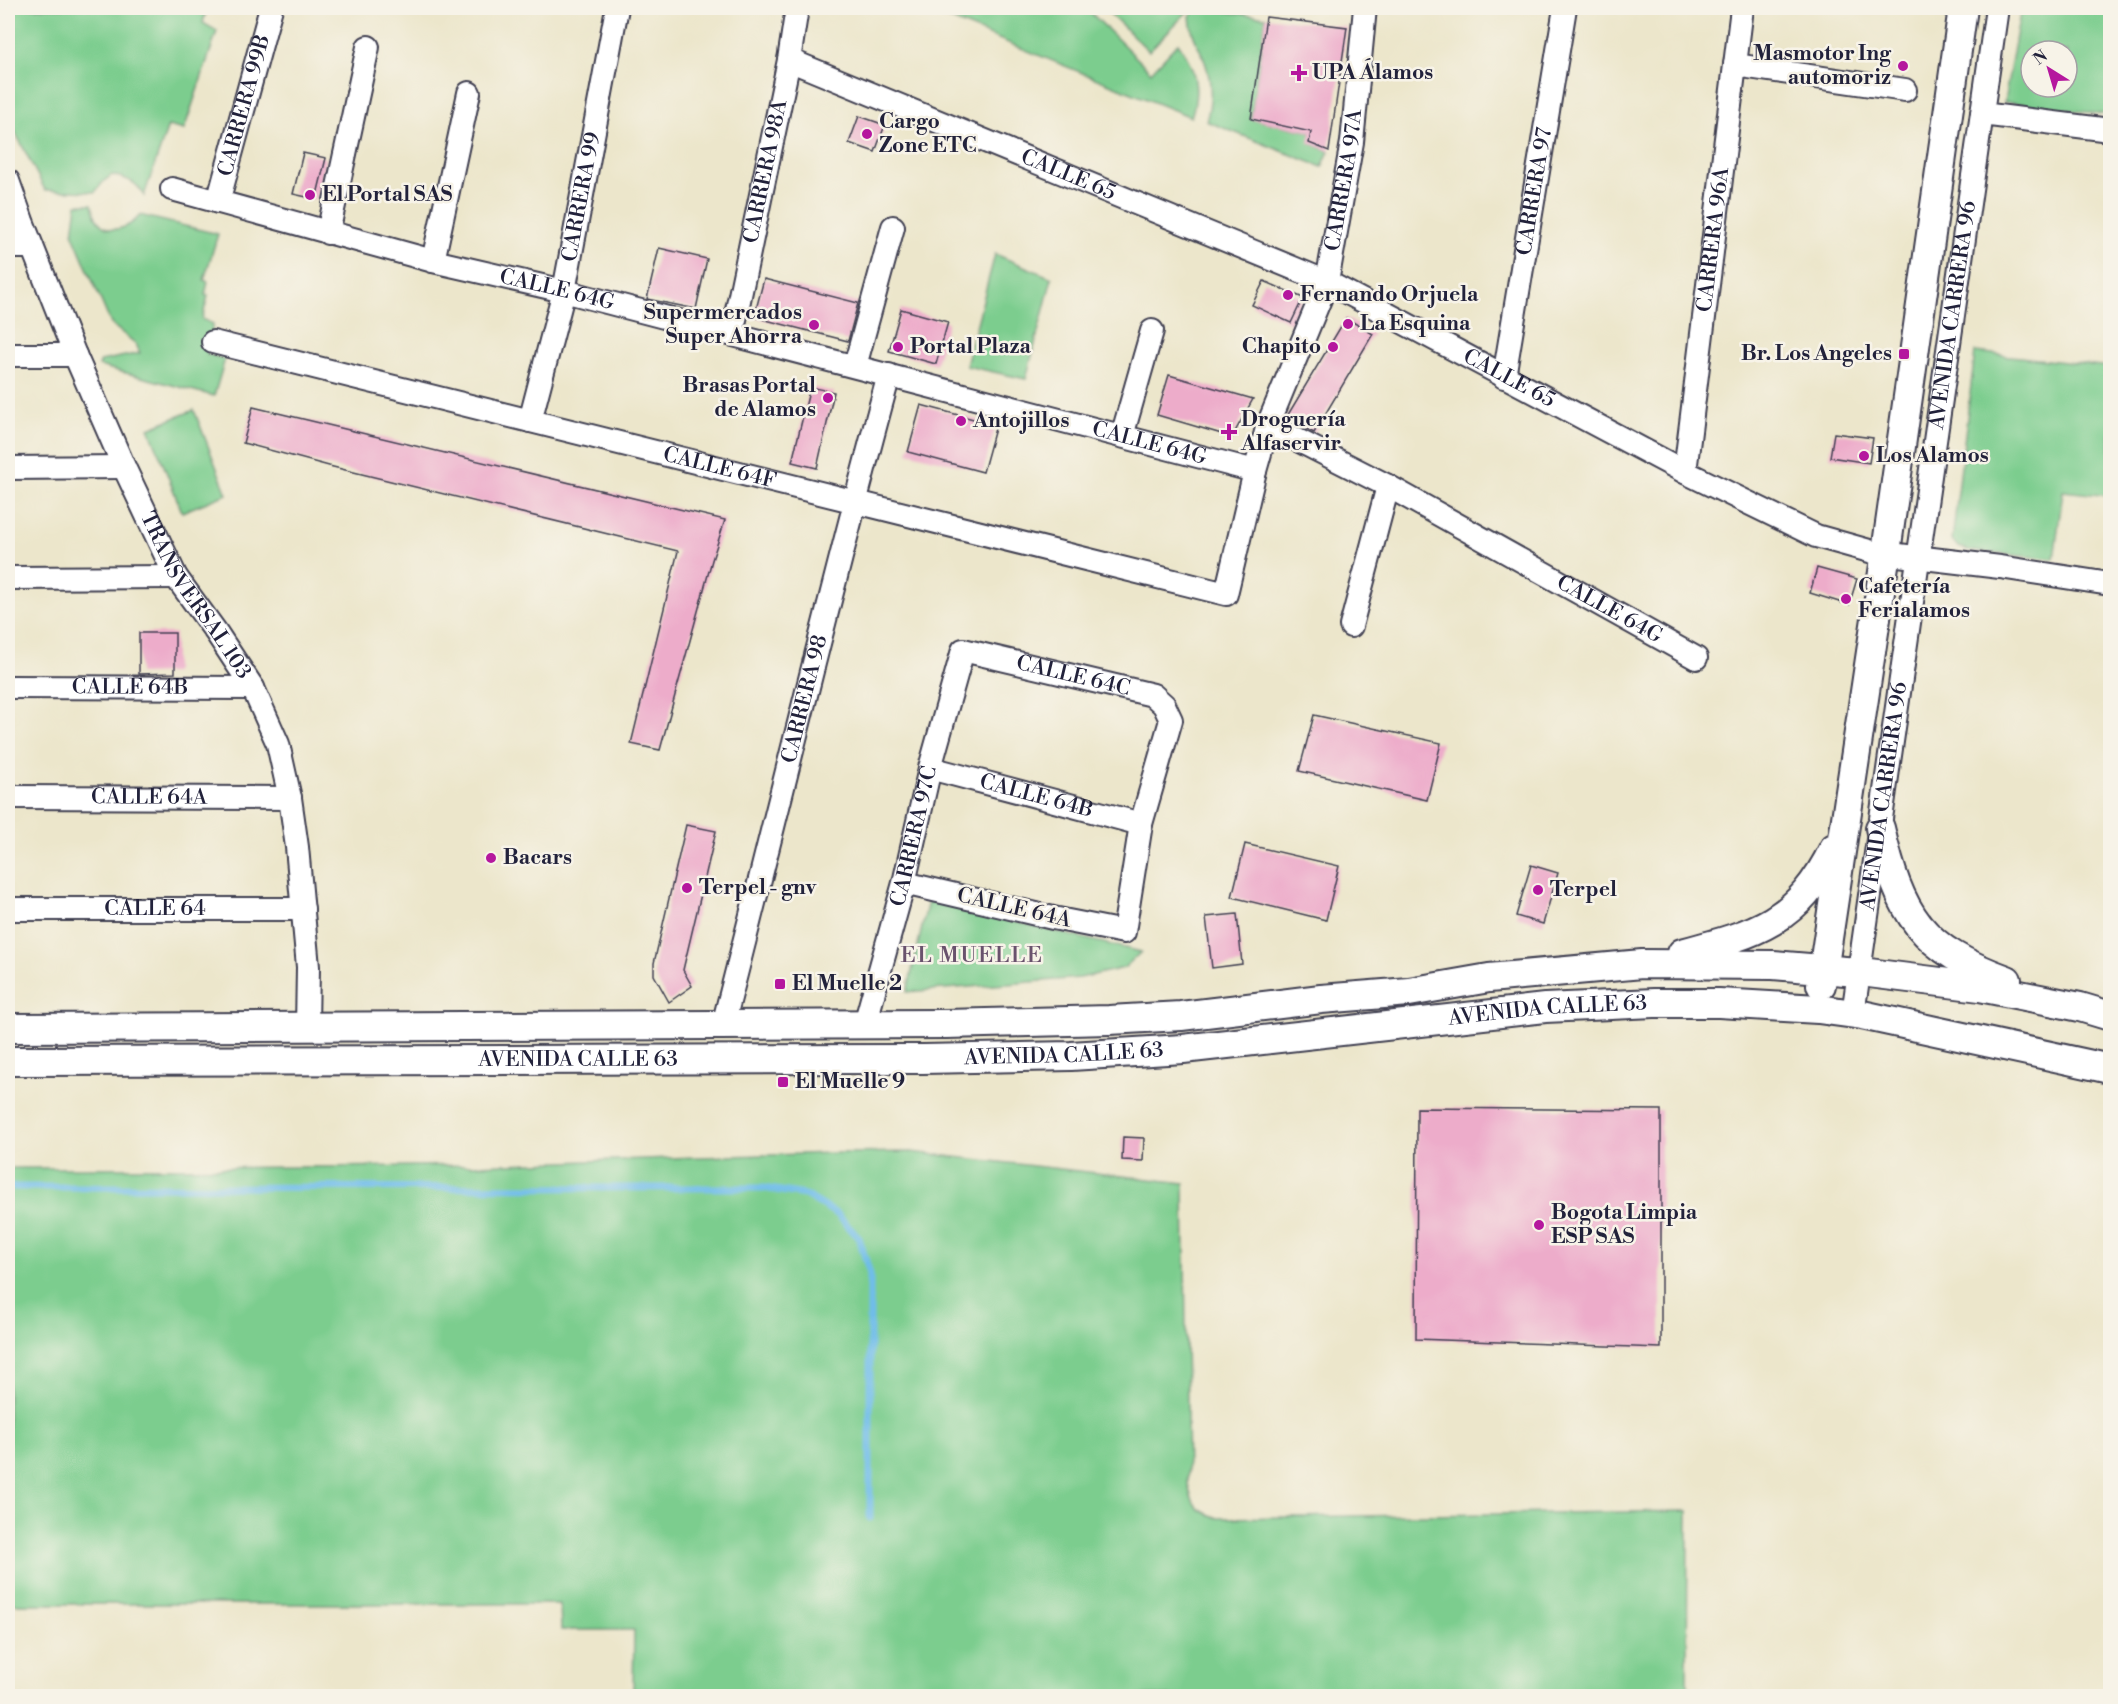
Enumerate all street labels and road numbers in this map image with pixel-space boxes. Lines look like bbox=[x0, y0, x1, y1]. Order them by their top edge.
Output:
street label: CARRERA 99B bbox=[213, 32, 276, 179]
street label: CARRERA 98A bbox=[738, 97, 794, 246]
street label: CARRERA 97A bbox=[1320, 107, 1368, 253]
street label: CARRERA 97 bbox=[1511, 125, 1558, 257]
street label: CARRERA 99 bbox=[557, 130, 606, 264]
street label: CALLE 65 bbox=[1017, 144, 1120, 206]
street label: CARRERA 96A bbox=[1692, 165, 1735, 314]
street label: AVENIDA CARRERA 96 bbox=[1924, 199, 1982, 432]
street label: CALLE 64G bbox=[497, 264, 618, 317]
street label: CALLE 65 bbox=[1459, 344, 1559, 414]
street label: CALLE 64G bbox=[1089, 416, 1210, 471]
street label: CALLE 64F bbox=[660, 441, 779, 495]
street label: TRANSVERSAL 103 bbox=[134, 508, 257, 684]
street label: CALLE 64G bbox=[1552, 570, 1667, 650]
street label: CARRERA 98 bbox=[776, 632, 834, 766]
street label: CALLE 64C bbox=[1014, 650, 1133, 702]
street label: CALLE 64B bbox=[72, 674, 188, 701]
street label: AVENIDA CARRERA 96 bbox=[1855, 680, 1913, 913]
street label: CARRERA 97C bbox=[885, 764, 943, 910]
street label: CALLE 64B bbox=[977, 769, 1096, 824]
street label: CALLE 64A bbox=[91, 784, 208, 811]
street label: CALLE 64A bbox=[955, 882, 1074, 934]
street label: CALLE 64 bbox=[104, 896, 206, 922]
street label: AVENIDA CALLE 63 bbox=[1446, 990, 1648, 1032]
street label: AVENIDA CALLE 63 bbox=[963, 1037, 1164, 1071]
street label: AVENIDA CALLE 63 bbox=[477, 1047, 678, 1073]

